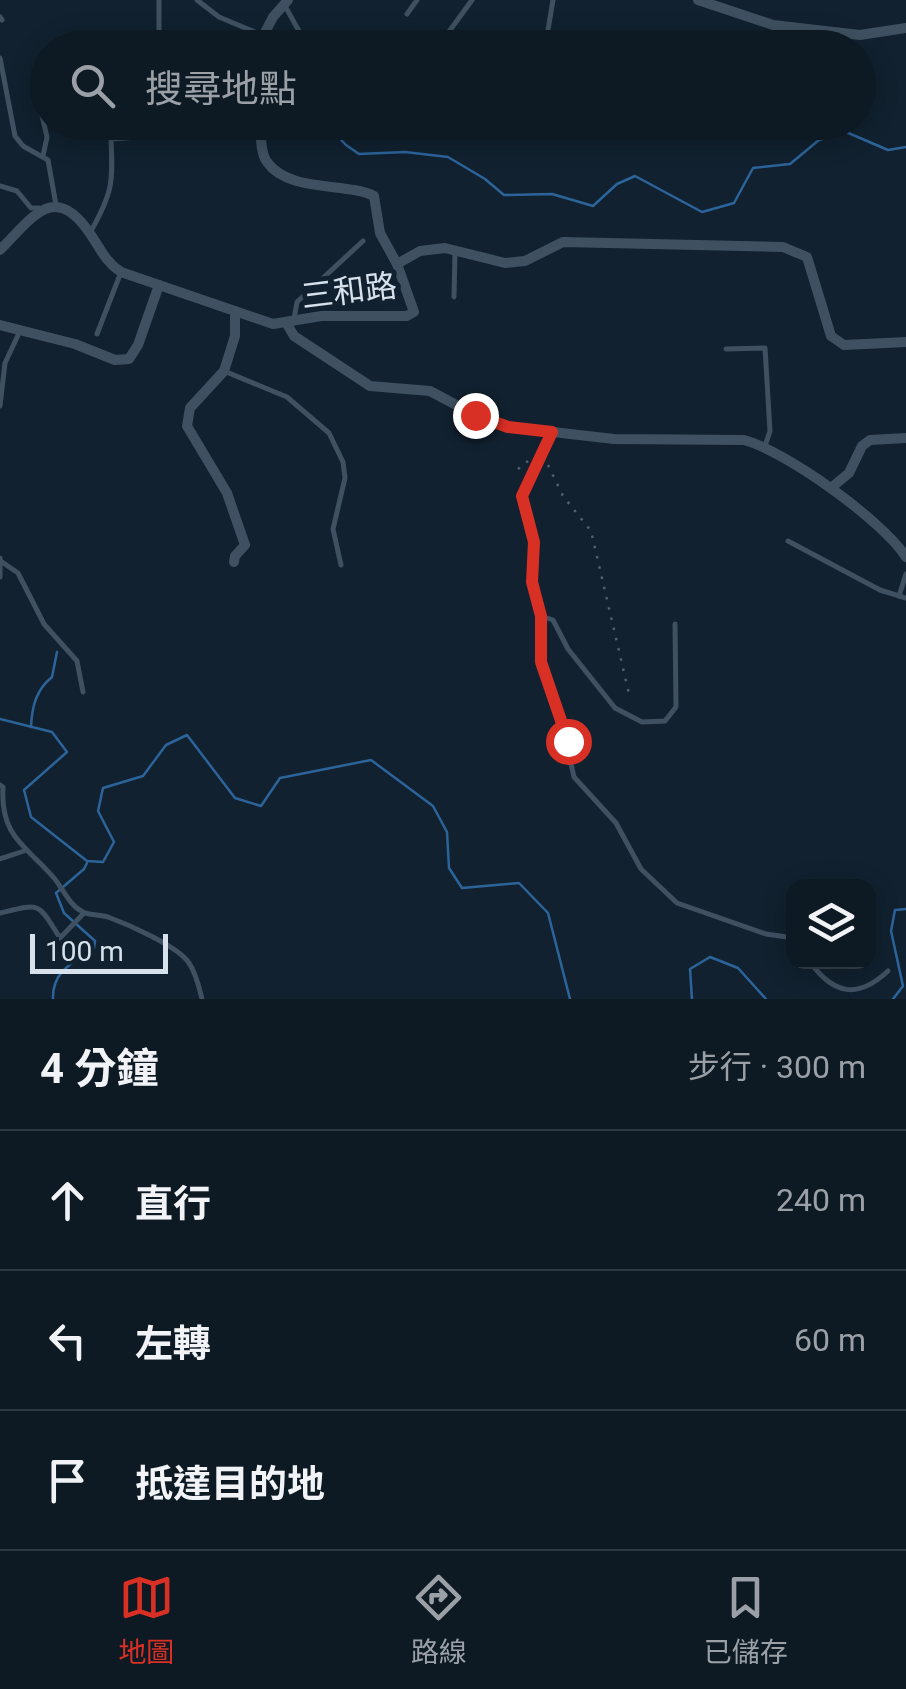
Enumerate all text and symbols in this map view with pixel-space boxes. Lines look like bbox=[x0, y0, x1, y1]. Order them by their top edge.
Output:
search box bbox=[30, 30, 876, 140]
icon: search bbox=[65, 58, 120, 113]
text: 搜尋地點 bbox=[145, 67, 297, 111]
street label: 三和路 bbox=[299, 266, 399, 316]
route end bbox=[453, 393, 499, 439]
route start bbox=[546, 719, 592, 765]
map controls bbox=[786, 879, 876, 969]
button: layers bbox=[786, 879, 876, 969]
scale bar bbox=[30, 929, 168, 974]
text: 100 m bbox=[45, 935, 124, 968]
text: 4 分鐘 bbox=[40, 1044, 159, 1093]
text: 步行 · 300 m bbox=[688, 1048, 866, 1086]
icon: ahead bbox=[40, 1173, 95, 1228]
text: 240 m bbox=[776, 1181, 866, 1219]
text: 直行 bbox=[135, 1182, 211, 1226]
icon: left bbox=[40, 1313, 95, 1368]
text: 60 m bbox=[794, 1321, 866, 1359]
text: 左轉 bbox=[135, 1322, 211, 1366]
icon: arrive bbox=[40, 1453, 95, 1508]
text: 抵達目的地 bbox=[135, 1462, 325, 1506]
tab: 地圖 bbox=[118, 1570, 174, 1670]
tab: 路線 bbox=[411, 1570, 467, 1670]
tab: 已儲存 bbox=[704, 1570, 788, 1670]

